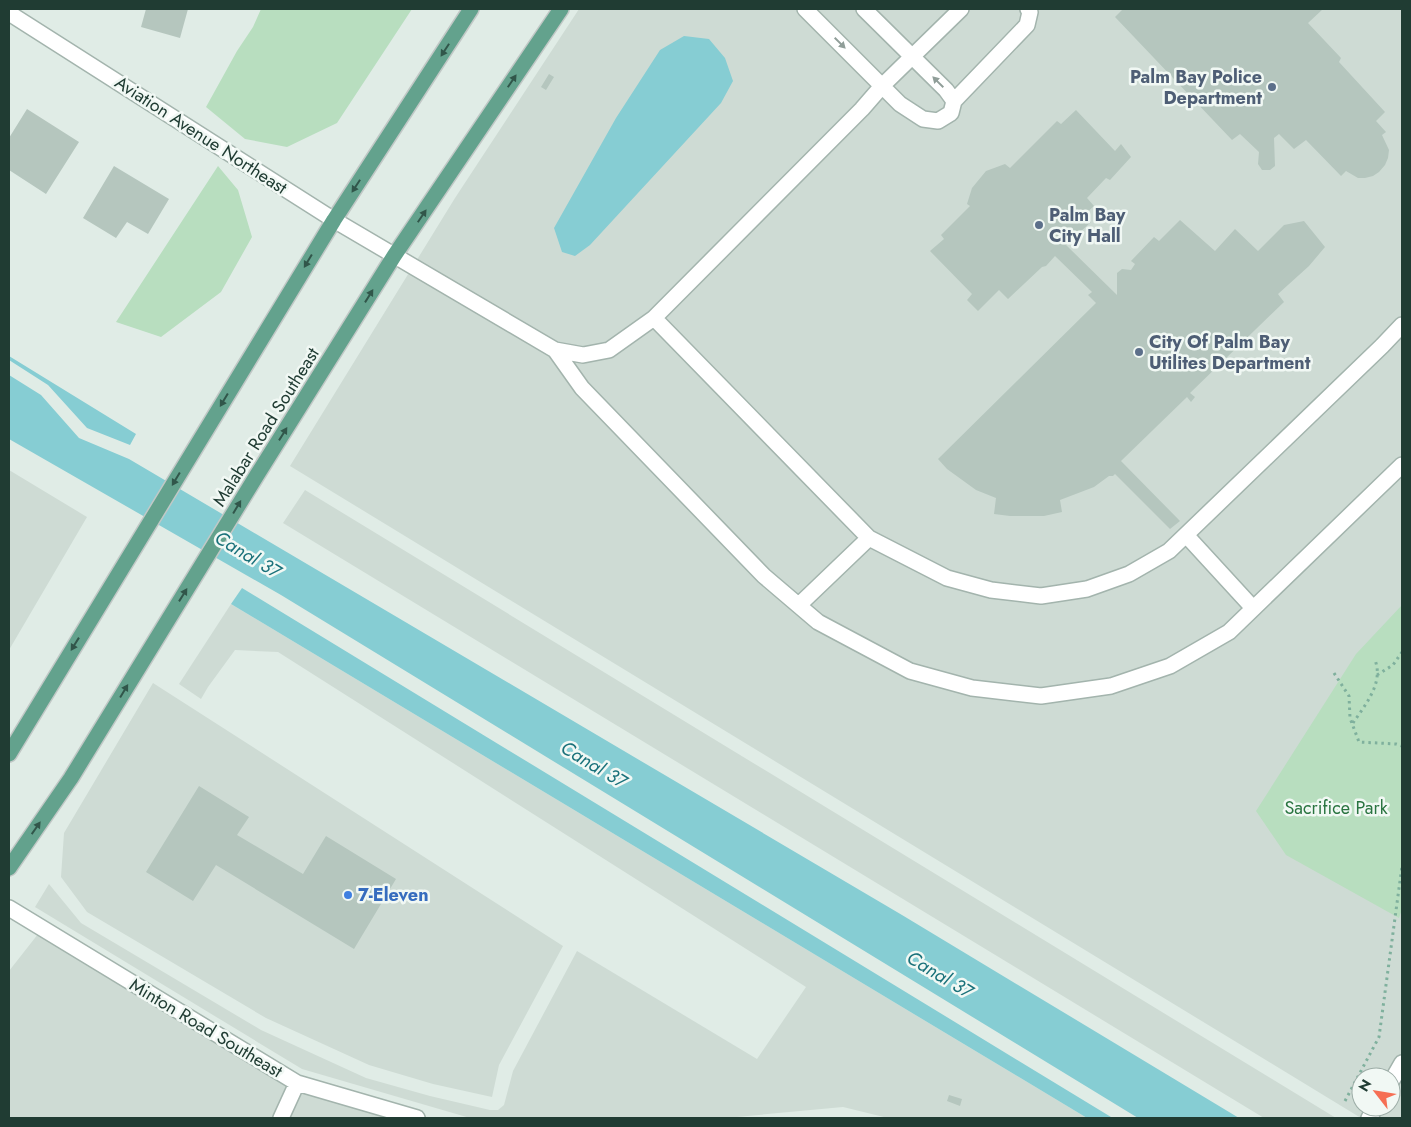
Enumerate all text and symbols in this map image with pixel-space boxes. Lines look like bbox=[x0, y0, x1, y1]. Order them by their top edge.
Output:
one-way arrow bbox=[833, 37, 845, 49]
one-way arrow bbox=[440, 43, 450, 56]
place label: Palm Bay Police Department bbox=[1130, 64, 1262, 111]
street label: Aviation Avenue Northeast bbox=[110, 69, 293, 201]
one-way arrow bbox=[508, 74, 517, 88]
one-way arrow bbox=[932, 76, 944, 88]
marker: Palm Bay Police Department bbox=[1266, 81, 1278, 93]
one-way arrow bbox=[351, 179, 361, 192]
place label: Palm Bay City Hall bbox=[1049, 202, 1126, 249]
one-way arrow bbox=[417, 209, 427, 222]
marker: Palm Bay City Hall bbox=[1033, 219, 1045, 231]
one-way arrow bbox=[304, 255, 313, 268]
one-way arrow bbox=[365, 289, 374, 303]
place label: City Of Palm Bay Utilites Department bbox=[1149, 329, 1311, 376]
street label: Malabar Road Southeast bbox=[206, 342, 326, 512]
marker: City Of Palm Bay Utilites Department bbox=[1133, 346, 1145, 358]
one-way arrow bbox=[219, 394, 228, 407]
one-way arrow bbox=[278, 427, 288, 440]
one-way arrow bbox=[171, 472, 180, 485]
one-way arrow bbox=[233, 500, 242, 513]
water label: Canal 37 bbox=[210, 524, 288, 586]
one-way arrow bbox=[178, 588, 188, 601]
one-way arrow bbox=[70, 638, 79, 651]
one-way arrow bbox=[119, 685, 128, 698]
water label: Canal 37 bbox=[556, 734, 634, 796]
park label: Sacrifice Park bbox=[1284, 795, 1388, 821]
one-way arrow bbox=[31, 821, 41, 835]
place label: 7-Eleven bbox=[358, 882, 429, 908]
marker: 7-Eleven bbox=[342, 889, 354, 901]
water label: Canal 37 bbox=[902, 944, 980, 1006]
street label: Minton Road Southeast bbox=[125, 972, 288, 1084]
north arrow bbox=[1351, 1067, 1401, 1117]
text: N bbox=[1353, 1075, 1376, 1095]

